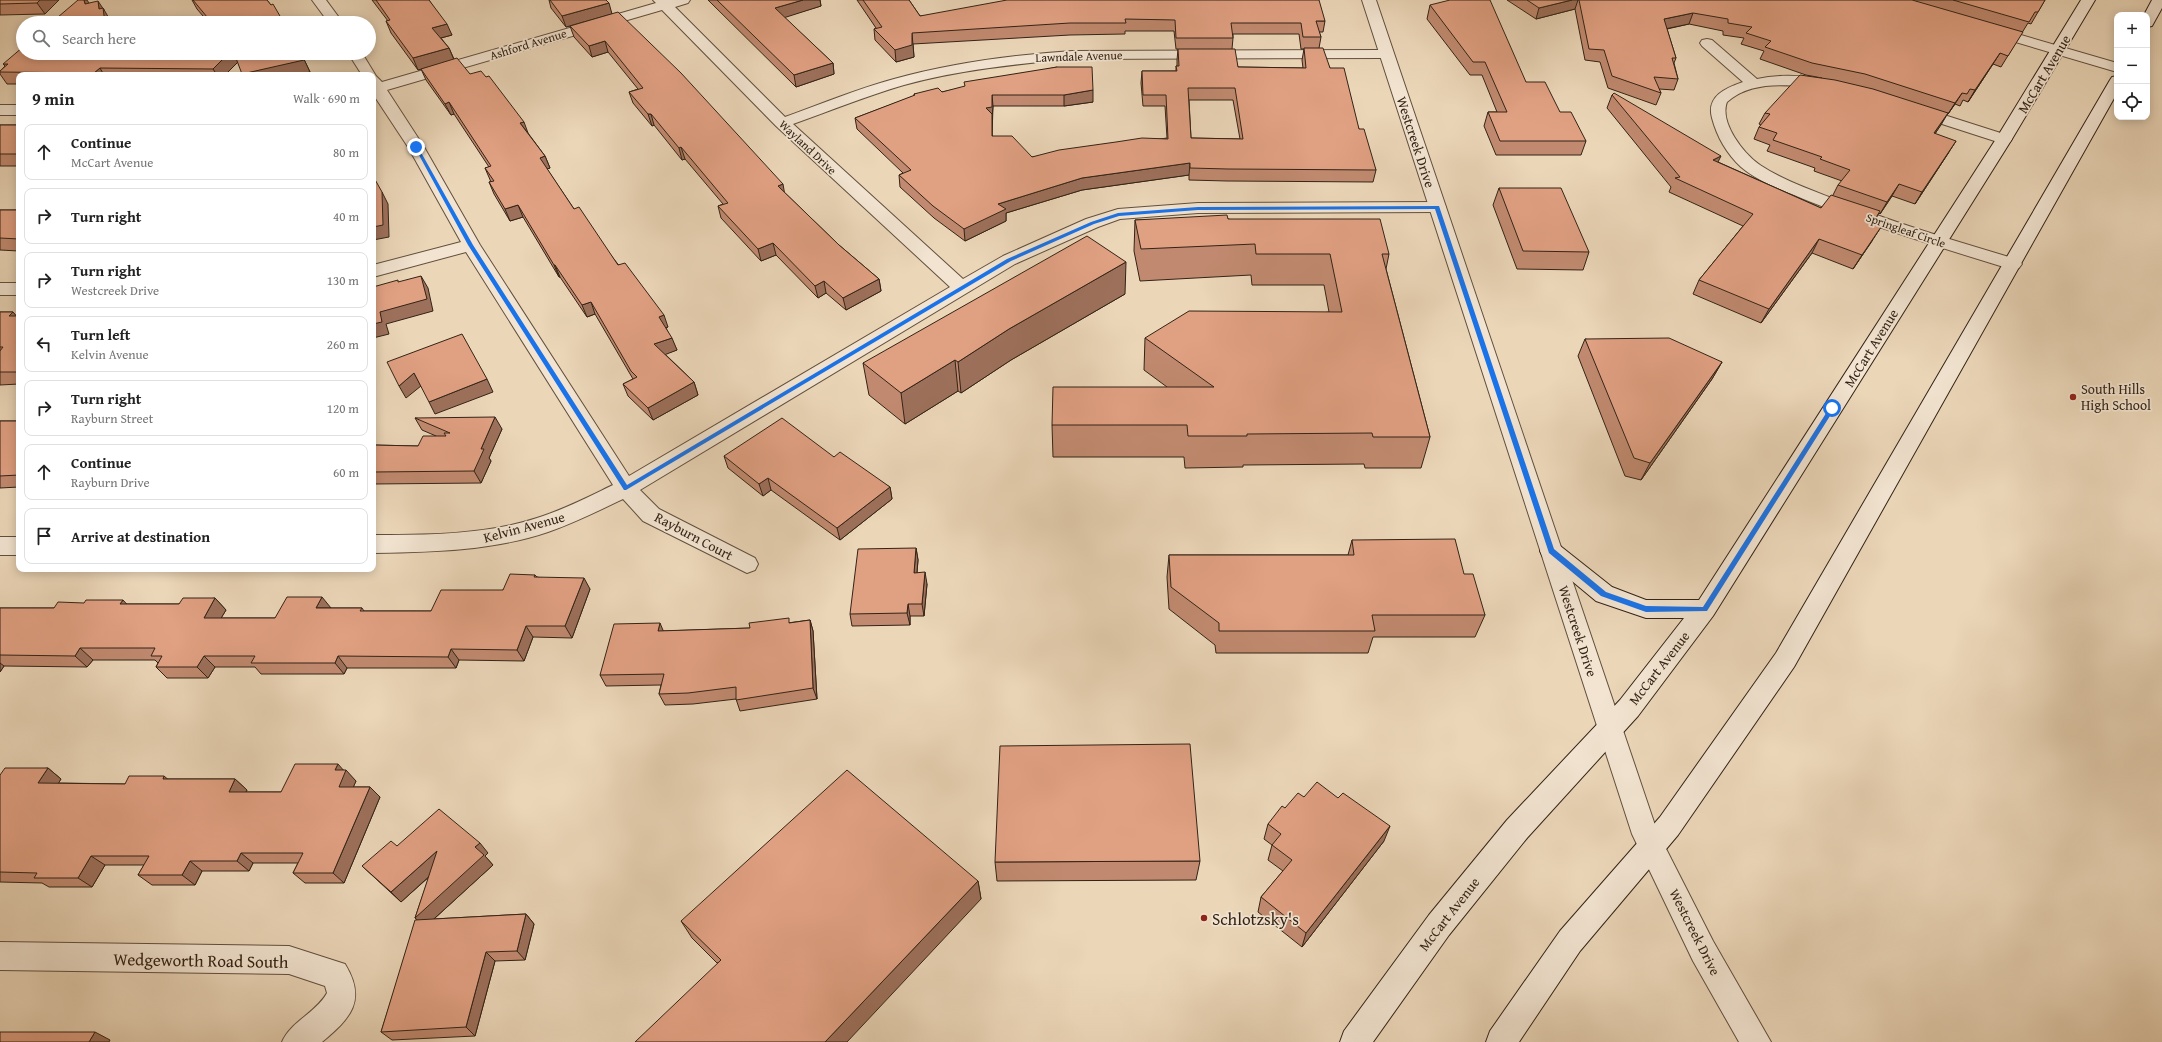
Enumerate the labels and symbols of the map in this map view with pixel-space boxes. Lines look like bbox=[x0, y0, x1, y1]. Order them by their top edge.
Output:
street label: Ashford Avenue bbox=[488, 24, 569, 64]
street label: McCart Avenue bbox=[2013, 30, 2076, 117]
street label: Lawndale Avenue bbox=[1035, 46, 1123, 66]
street label: Westcreek Drive bbox=[1392, 94, 1440, 191]
street label: Wayland Drive bbox=[775, 116, 841, 178]
route end bbox=[407, 138, 425, 156]
street label: Springleaf Circle bbox=[1864, 208, 1948, 252]
street label: McCart Avenue bbox=[1839, 305, 1903, 391]
place label: South Hills High School bbox=[2081, 379, 2151, 415]
marker: South Hills High School bbox=[2068, 392, 2078, 402]
route start bbox=[1823, 399, 1841, 417]
street label: Kelvin Avenue bbox=[481, 506, 567, 547]
street label: Rayburn Court bbox=[651, 507, 737, 565]
street label: Westcreek Drive bbox=[1554, 583, 1602, 680]
street label: McCart Avenue bbox=[1624, 627, 1694, 709]
street label: McCart Avenue bbox=[1414, 873, 1484, 955]
street label: Westcreek Drive bbox=[1665, 885, 1726, 979]
place label: Schlotzsky's bbox=[1212, 906, 1299, 931]
marker: Schlotzsky's bbox=[1199, 913, 1209, 923]
street label: Wedgeworth Road South bbox=[113, 946, 289, 974]

